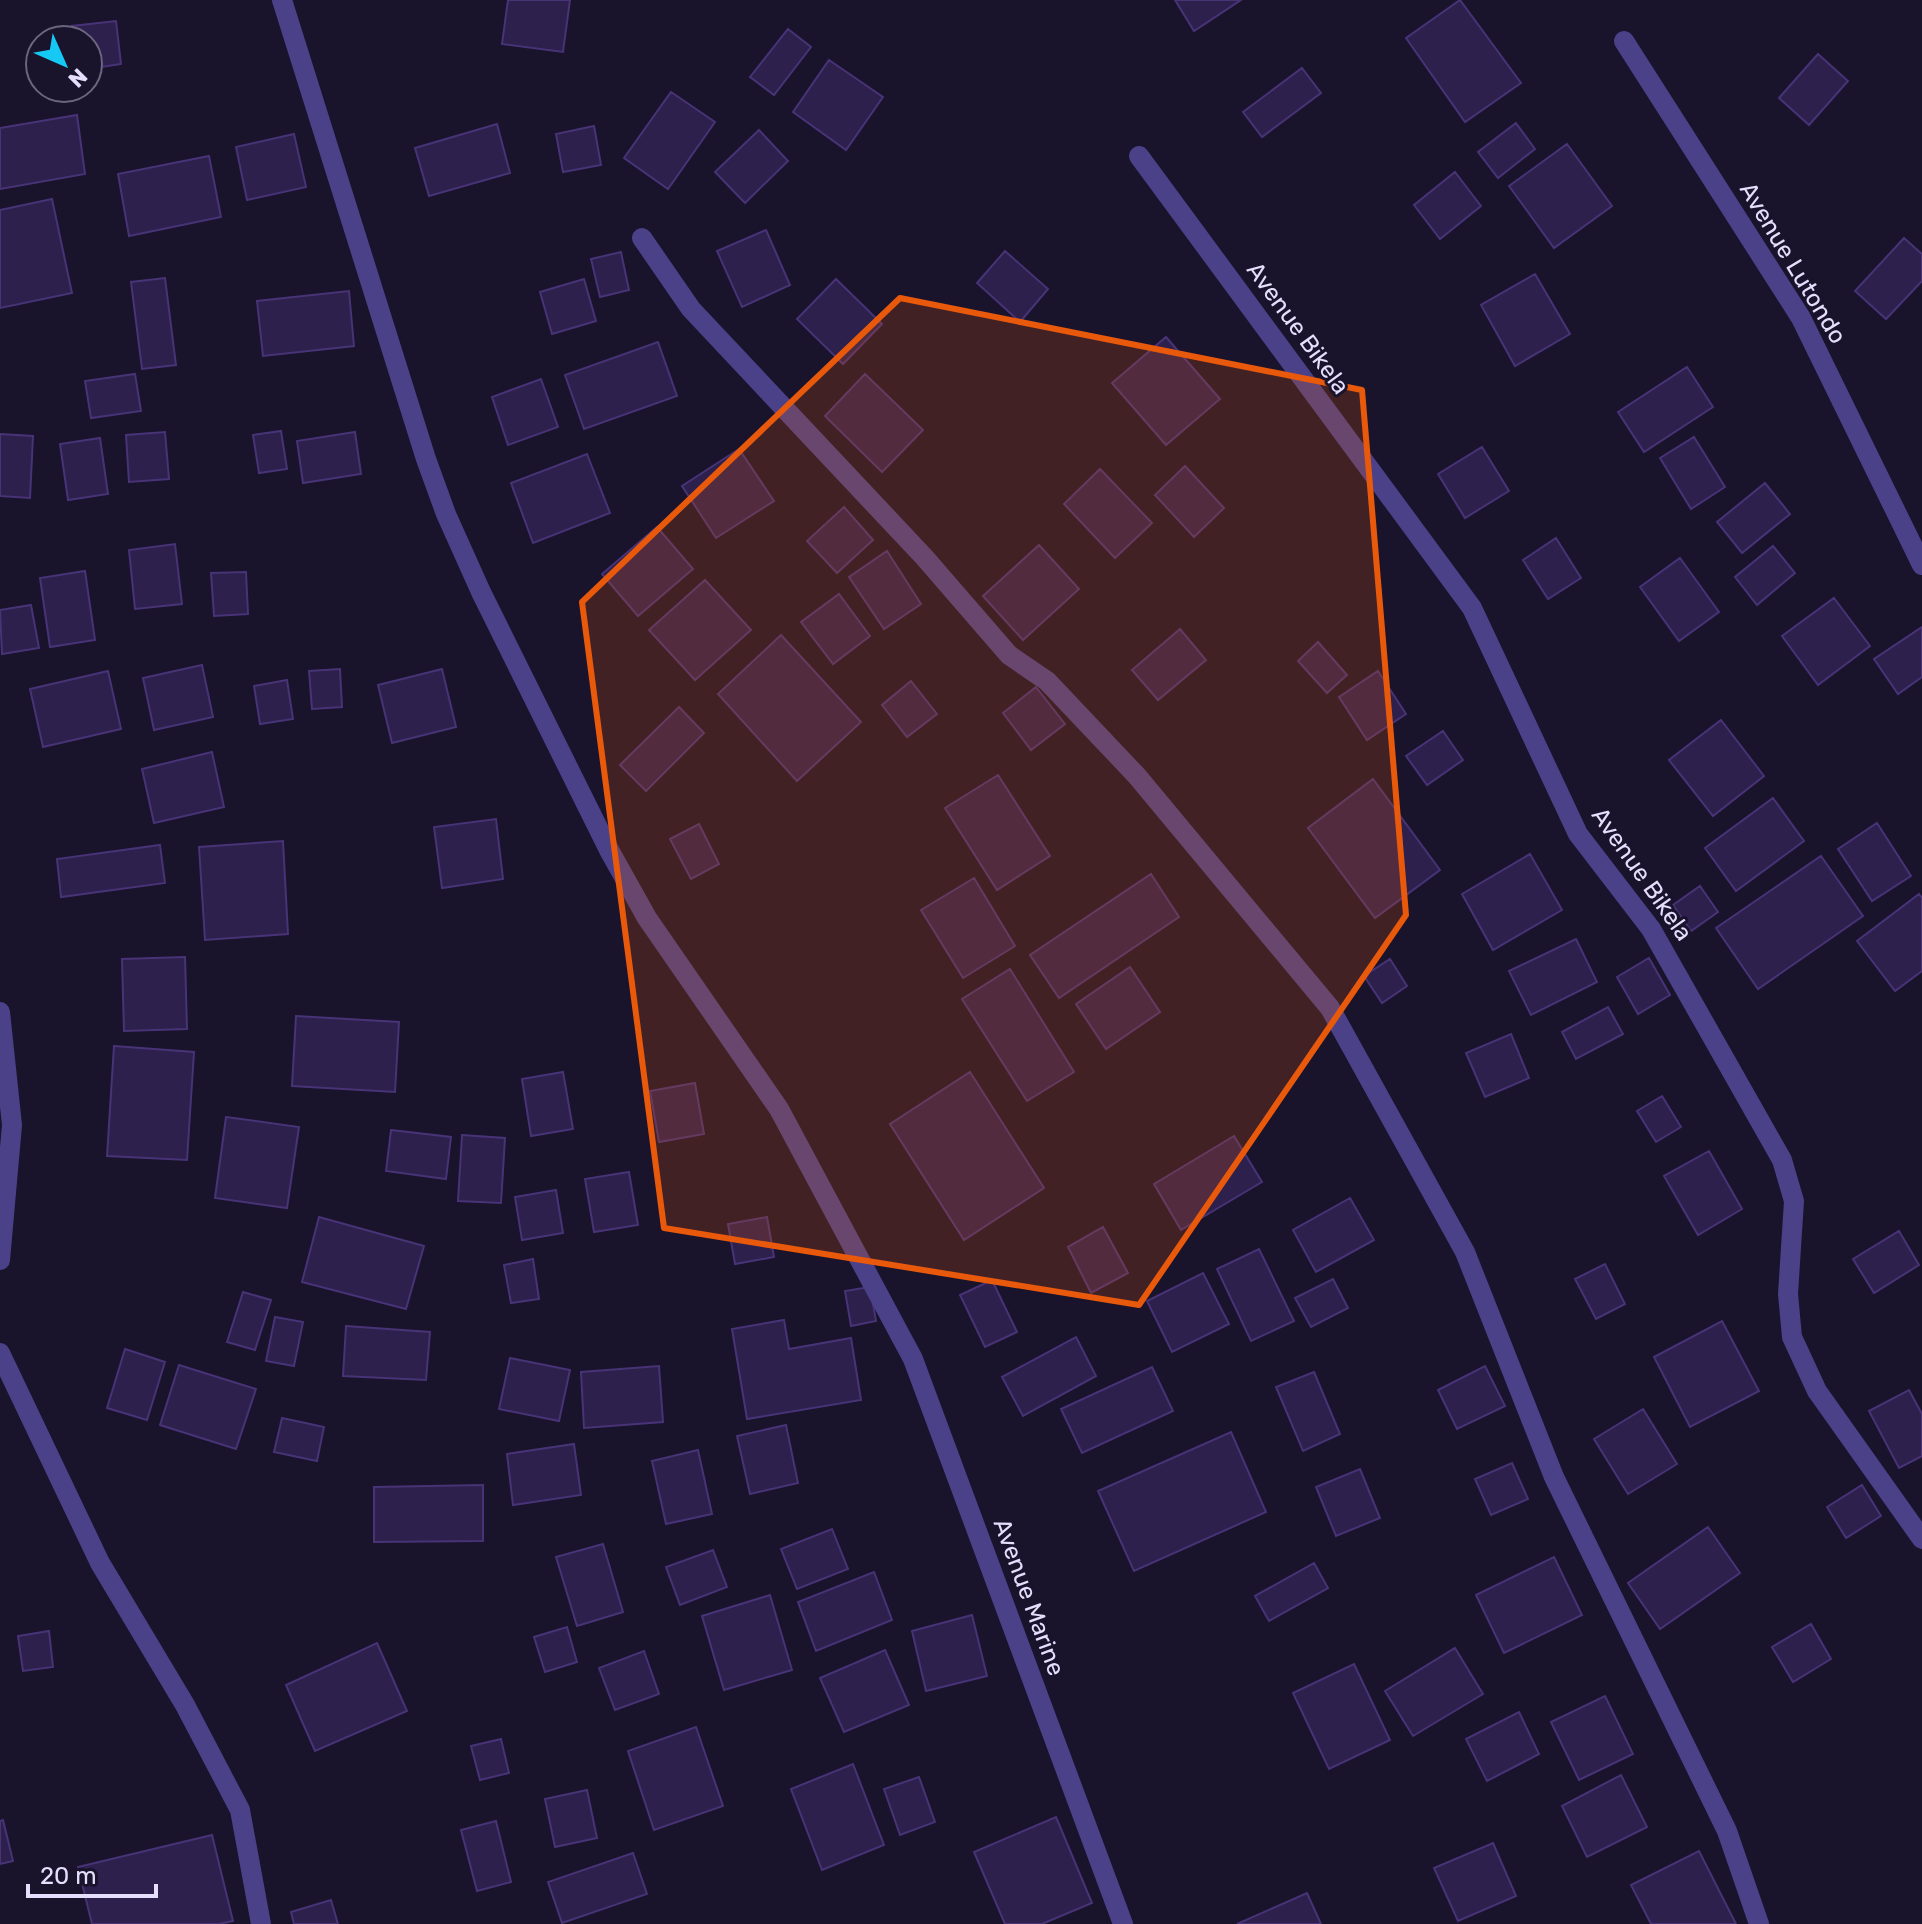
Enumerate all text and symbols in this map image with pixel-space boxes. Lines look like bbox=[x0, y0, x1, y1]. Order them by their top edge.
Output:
north arrow bbox=[24, 24, 104, 104]
text: N bbox=[63, 63, 93, 93]
street label: Avenue Lutondo bbox=[1734, 177, 1852, 349]
street label: Avenue Bikela bbox=[1241, 257, 1355, 399]
street label: Avenue Bikela bbox=[1586, 802, 1698, 946]
street label: Avenue Marine bbox=[988, 1515, 1070, 1679]
scale bar bbox=[28, 1848, 156, 1898]
text: 20 m bbox=[40, 1862, 97, 1890]

